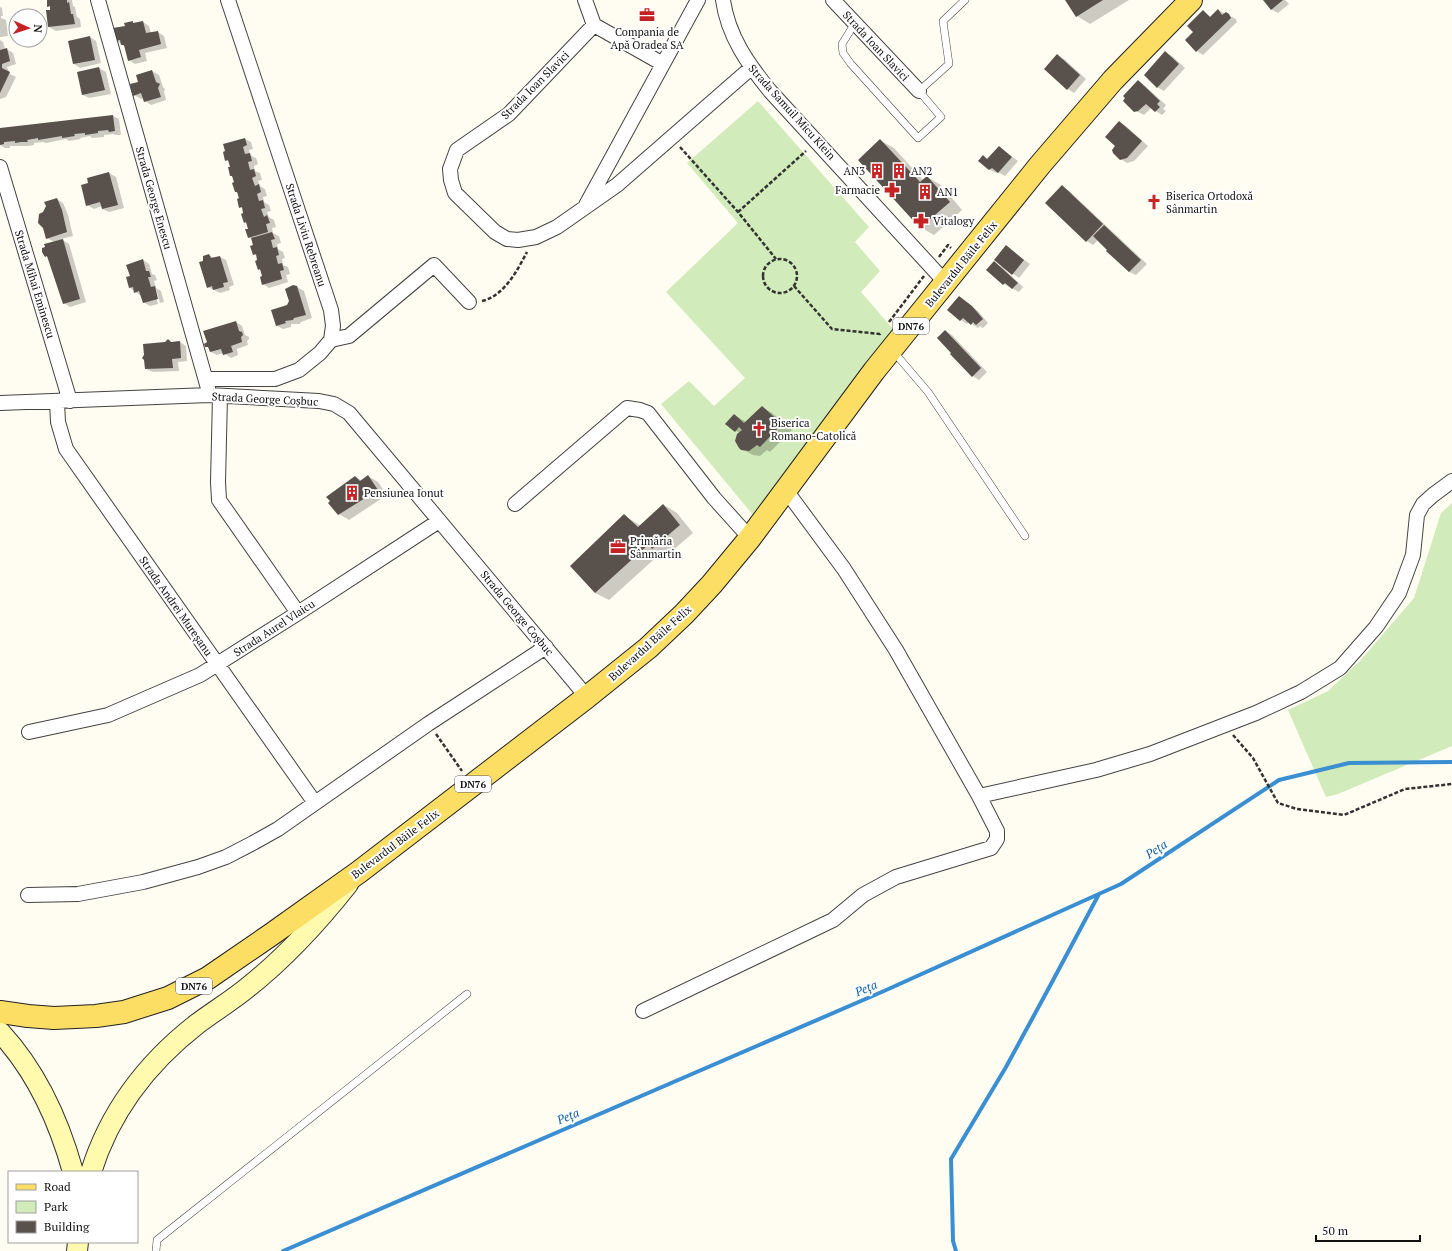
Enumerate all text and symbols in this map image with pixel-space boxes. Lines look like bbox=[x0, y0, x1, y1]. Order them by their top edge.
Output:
office icon: Compania de Apă Oradea SA bbox=[638, 6, 656, 24]
north arrow bbox=[8, 8, 48, 48]
street label: Strada Ioan Slavici bbox=[840, 8, 912, 84]
text: N bbox=[31, 24, 45, 34]
place label: Compania de Apă Oradea SA bbox=[610, 25, 684, 52]
street label: Strada Ioan Slavici bbox=[498, 48, 572, 122]
street label: Strada Samuil Micu Klein bbox=[746, 61, 839, 163]
street label: Strada George Enescu bbox=[133, 145, 176, 252]
building icon: AN3 bbox=[868, 162, 886, 180]
building icon: AN2 bbox=[890, 162, 908, 180]
place label: AN3 bbox=[844, 164, 865, 178]
place label: AN2 bbox=[911, 164, 933, 178]
pharmacy icon: Farmacie bbox=[883, 181, 901, 199]
street label: Strada Liviu Rebreanu bbox=[283, 182, 330, 289]
place label: Farmacie bbox=[835, 183, 880, 197]
building icon: AN1 bbox=[916, 183, 934, 201]
place label: AN1 bbox=[937, 185, 958, 199]
place label: Biserica Ortodoxă Sânmartin bbox=[1166, 189, 1254, 216]
church icon: Biserica Ortodoxă Sânmartin bbox=[1145, 193, 1163, 211]
pharmacy icon: Vitalogy bbox=[912, 212, 930, 230]
place label: Vitalogy bbox=[933, 214, 975, 228]
street label: Bulevardul Băile Felix bbox=[922, 218, 1000, 310]
street label: Strada Mihai Eminescu bbox=[12, 228, 58, 340]
road number: DN76 bbox=[893, 318, 929, 334]
street label: Strada George Coșbuc bbox=[211, 389, 319, 410]
place label: Biserica Romano-Catolică bbox=[771, 416, 857, 443]
church icon: Biserica Romano-Catolică bbox=[750, 420, 768, 438]
building icon: Pensiunea Ionut bbox=[343, 484, 361, 502]
place label: Pensiunea Ionut bbox=[364, 486, 444, 500]
place label: Primăria Sânmartin bbox=[630, 534, 682, 561]
office icon: Primăria Sânmartin bbox=[609, 538, 627, 556]
street label: Strada Andrei Mureșanu bbox=[135, 553, 216, 660]
street label: Strada George Coșbuc bbox=[477, 568, 557, 659]
street label: Strada Aurel Vlaicu bbox=[231, 596, 318, 660]
street label: Bulevardul Băile Felix bbox=[606, 602, 694, 684]
road number: DN76 bbox=[455, 776, 491, 792]
street label: Bulevardul Băile Felix bbox=[348, 806, 442, 882]
water label: Peța bbox=[1142, 837, 1170, 862]
water label: Peța bbox=[852, 977, 879, 1000]
road number: DN76 bbox=[176, 978, 212, 994]
water label: Peța bbox=[554, 1105, 581, 1128]
legend bbox=[8, 1171, 138, 1243]
text: Road bbox=[44, 1179, 71, 1194]
text: Park bbox=[44, 1199, 69, 1214]
scale bar bbox=[1316, 1217, 1420, 1243]
text: Building bbox=[44, 1219, 90, 1234]
text: 50 m bbox=[1322, 1223, 1349, 1238]

